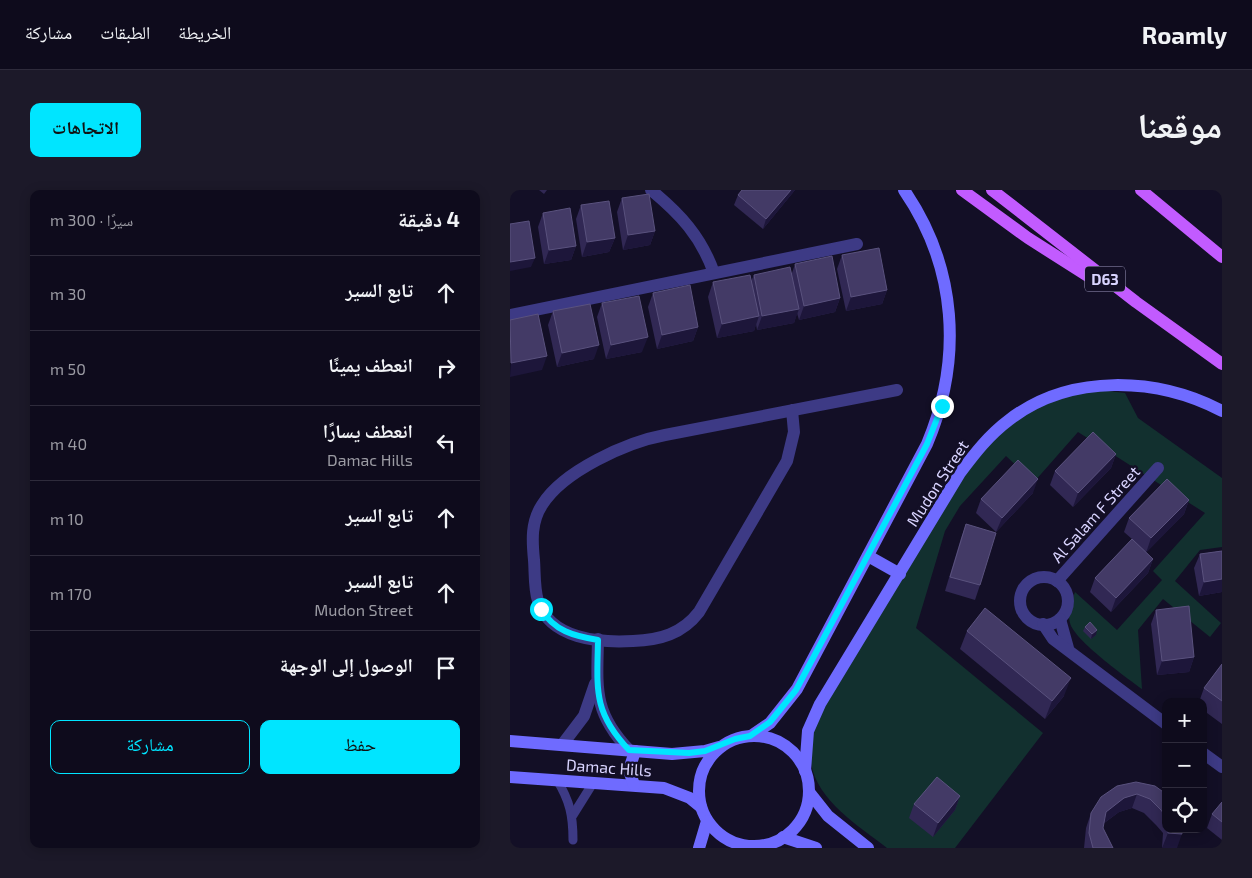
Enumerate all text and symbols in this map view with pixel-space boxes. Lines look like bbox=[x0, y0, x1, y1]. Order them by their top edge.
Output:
text: Roamly bbox=[1142, 20, 1227, 49]
text: مشاركة bbox=[25, 21, 72, 43]
text: الطبقات bbox=[100, 21, 150, 43]
text: الخريطة bbox=[178, 21, 231, 43]
button: الاتجاهات bbox=[30, 103, 141, 157]
text: موقعنا bbox=[1137, 103, 1222, 145]
text: 4 دقيقة bbox=[398, 206, 460, 231]
text: سيرًا · 300 m bbox=[50, 210, 133, 229]
road number: D63 bbox=[1085, 266, 1125, 292]
text: تابع السير bbox=[346, 278, 413, 301]
icon: ahead bbox=[432, 279, 460, 307]
text: 30 m bbox=[50, 284, 86, 303]
text: انعطف يمينًا bbox=[328, 353, 413, 376]
icon: right bbox=[432, 354, 460, 382]
text: 50 m bbox=[50, 359, 86, 378]
route end bbox=[931, 395, 954, 418]
text: انعطف يسارًا bbox=[323, 419, 413, 442]
icon: left bbox=[432, 429, 460, 457]
text: 40 m bbox=[50, 434, 87, 453]
street label: Mudon Street bbox=[902, 436, 972, 530]
text: Damac Hills bbox=[327, 450, 413, 469]
street label: Al Salam F Street bbox=[1047, 462, 1143, 566]
text: تابع السير bbox=[346, 503, 413, 526]
icon: ahead bbox=[432, 504, 460, 532]
text: 10 m bbox=[50, 509, 84, 528]
text: تابع السير bbox=[346, 569, 413, 592]
icon: ahead bbox=[432, 579, 460, 607]
text: 170 m bbox=[50, 584, 92, 603]
route start bbox=[530, 598, 553, 621]
text: Mudon Street bbox=[314, 600, 413, 619]
text: الوصول إلى الوجهة bbox=[280, 653, 413, 676]
icon: arrive bbox=[432, 654, 460, 682]
map controls bbox=[1162, 698, 1207, 833]
button: + bbox=[1162, 698, 1207, 743]
button: مشاركة bbox=[50, 720, 250, 774]
button: حفظ bbox=[260, 720, 460, 774]
button: − bbox=[1162, 743, 1207, 788]
street label: Damac Hills bbox=[565, 755, 653, 779]
button: locate bbox=[1162, 788, 1207, 833]

